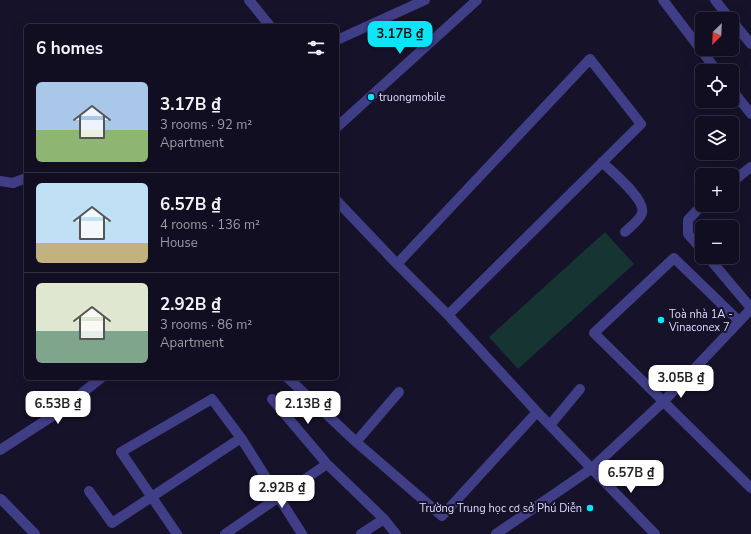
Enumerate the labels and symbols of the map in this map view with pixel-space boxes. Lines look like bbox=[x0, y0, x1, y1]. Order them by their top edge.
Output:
north arrow bbox=[695, 12, 739, 56]
pin: 3.17B ₫ bbox=[363, 21, 437, 55]
place label: truongmobile bbox=[379, 90, 445, 105]
marker: truongmobile bbox=[366, 92, 376, 102]
place label: Toà nhà 1A - Vinaconex 7 bbox=[668, 307, 733, 335]
marker: Toà nhà 1A - Vinaconex 7 bbox=[656, 315, 666, 325]
pin: 3.05B ₫ bbox=[644, 365, 718, 399]
pin: 6.53B ₫ bbox=[21, 391, 95, 425]
pin: 2.13B ₫ bbox=[271, 391, 345, 425]
pin: 6.57B ₫ bbox=[594, 460, 668, 494]
pin: 2.92B ₫ bbox=[245, 475, 319, 509]
place label: Trường Trung học cơ sở Phú Diễn bbox=[420, 501, 582, 516]
marker: Trường Trung học cơ sở Phú Diễn bbox=[585, 503, 595, 513]

